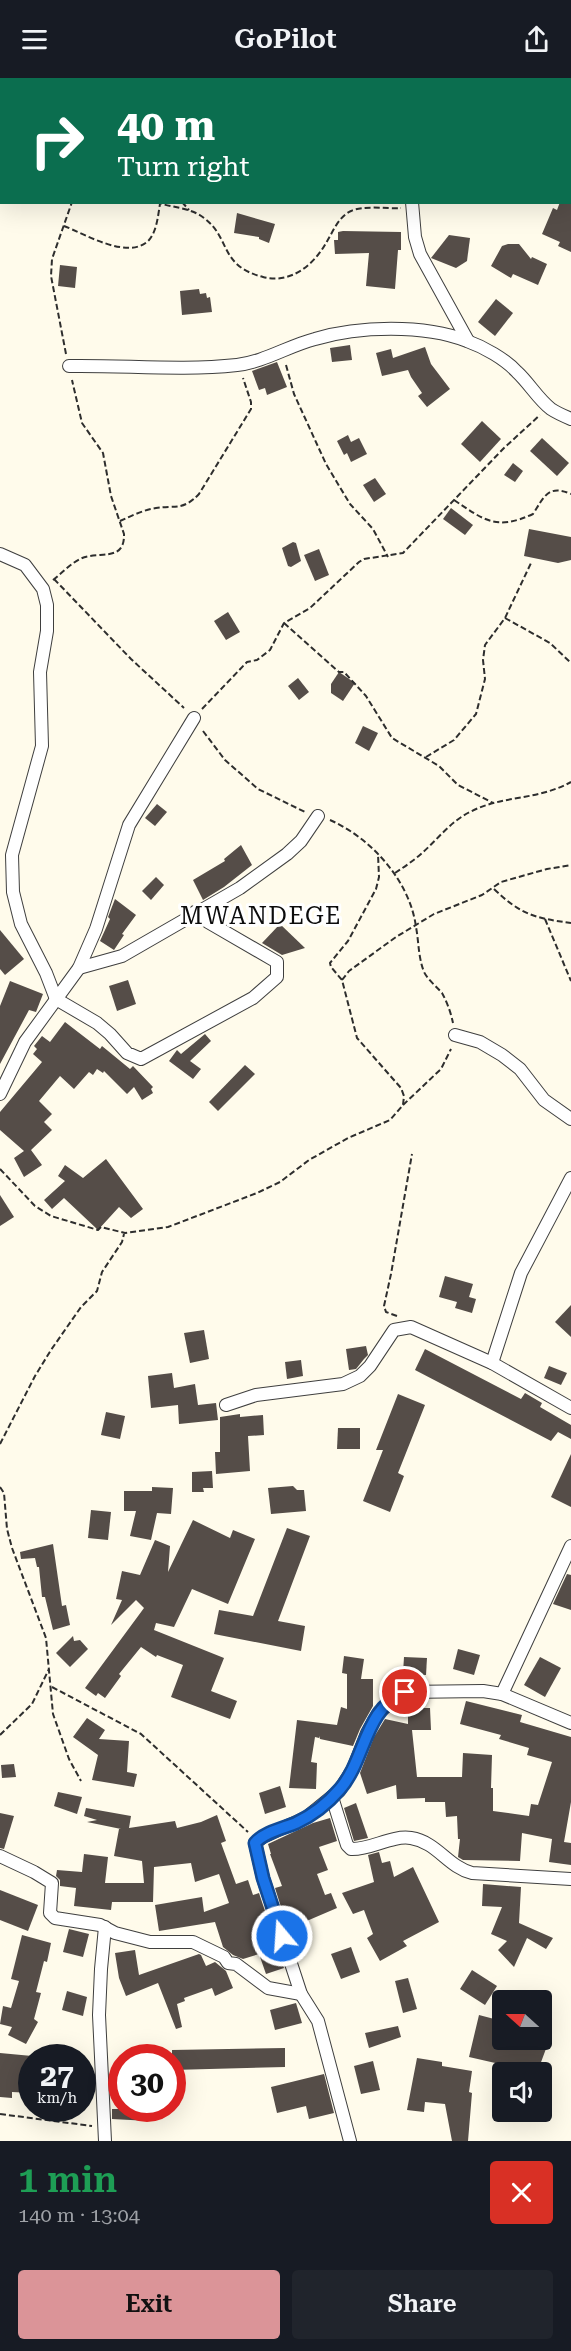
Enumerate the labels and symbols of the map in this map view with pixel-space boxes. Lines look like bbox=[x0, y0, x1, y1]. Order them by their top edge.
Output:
district label: MWANDEGE bbox=[180, 902, 342, 930]
pin bbox=[379, 1666, 430, 1717]
position arrow bbox=[250, 1904, 314, 1968]
north arrow bbox=[492, 1990, 552, 2050]
speed limit sign: 30 bbox=[108, 2044, 186, 2122]

